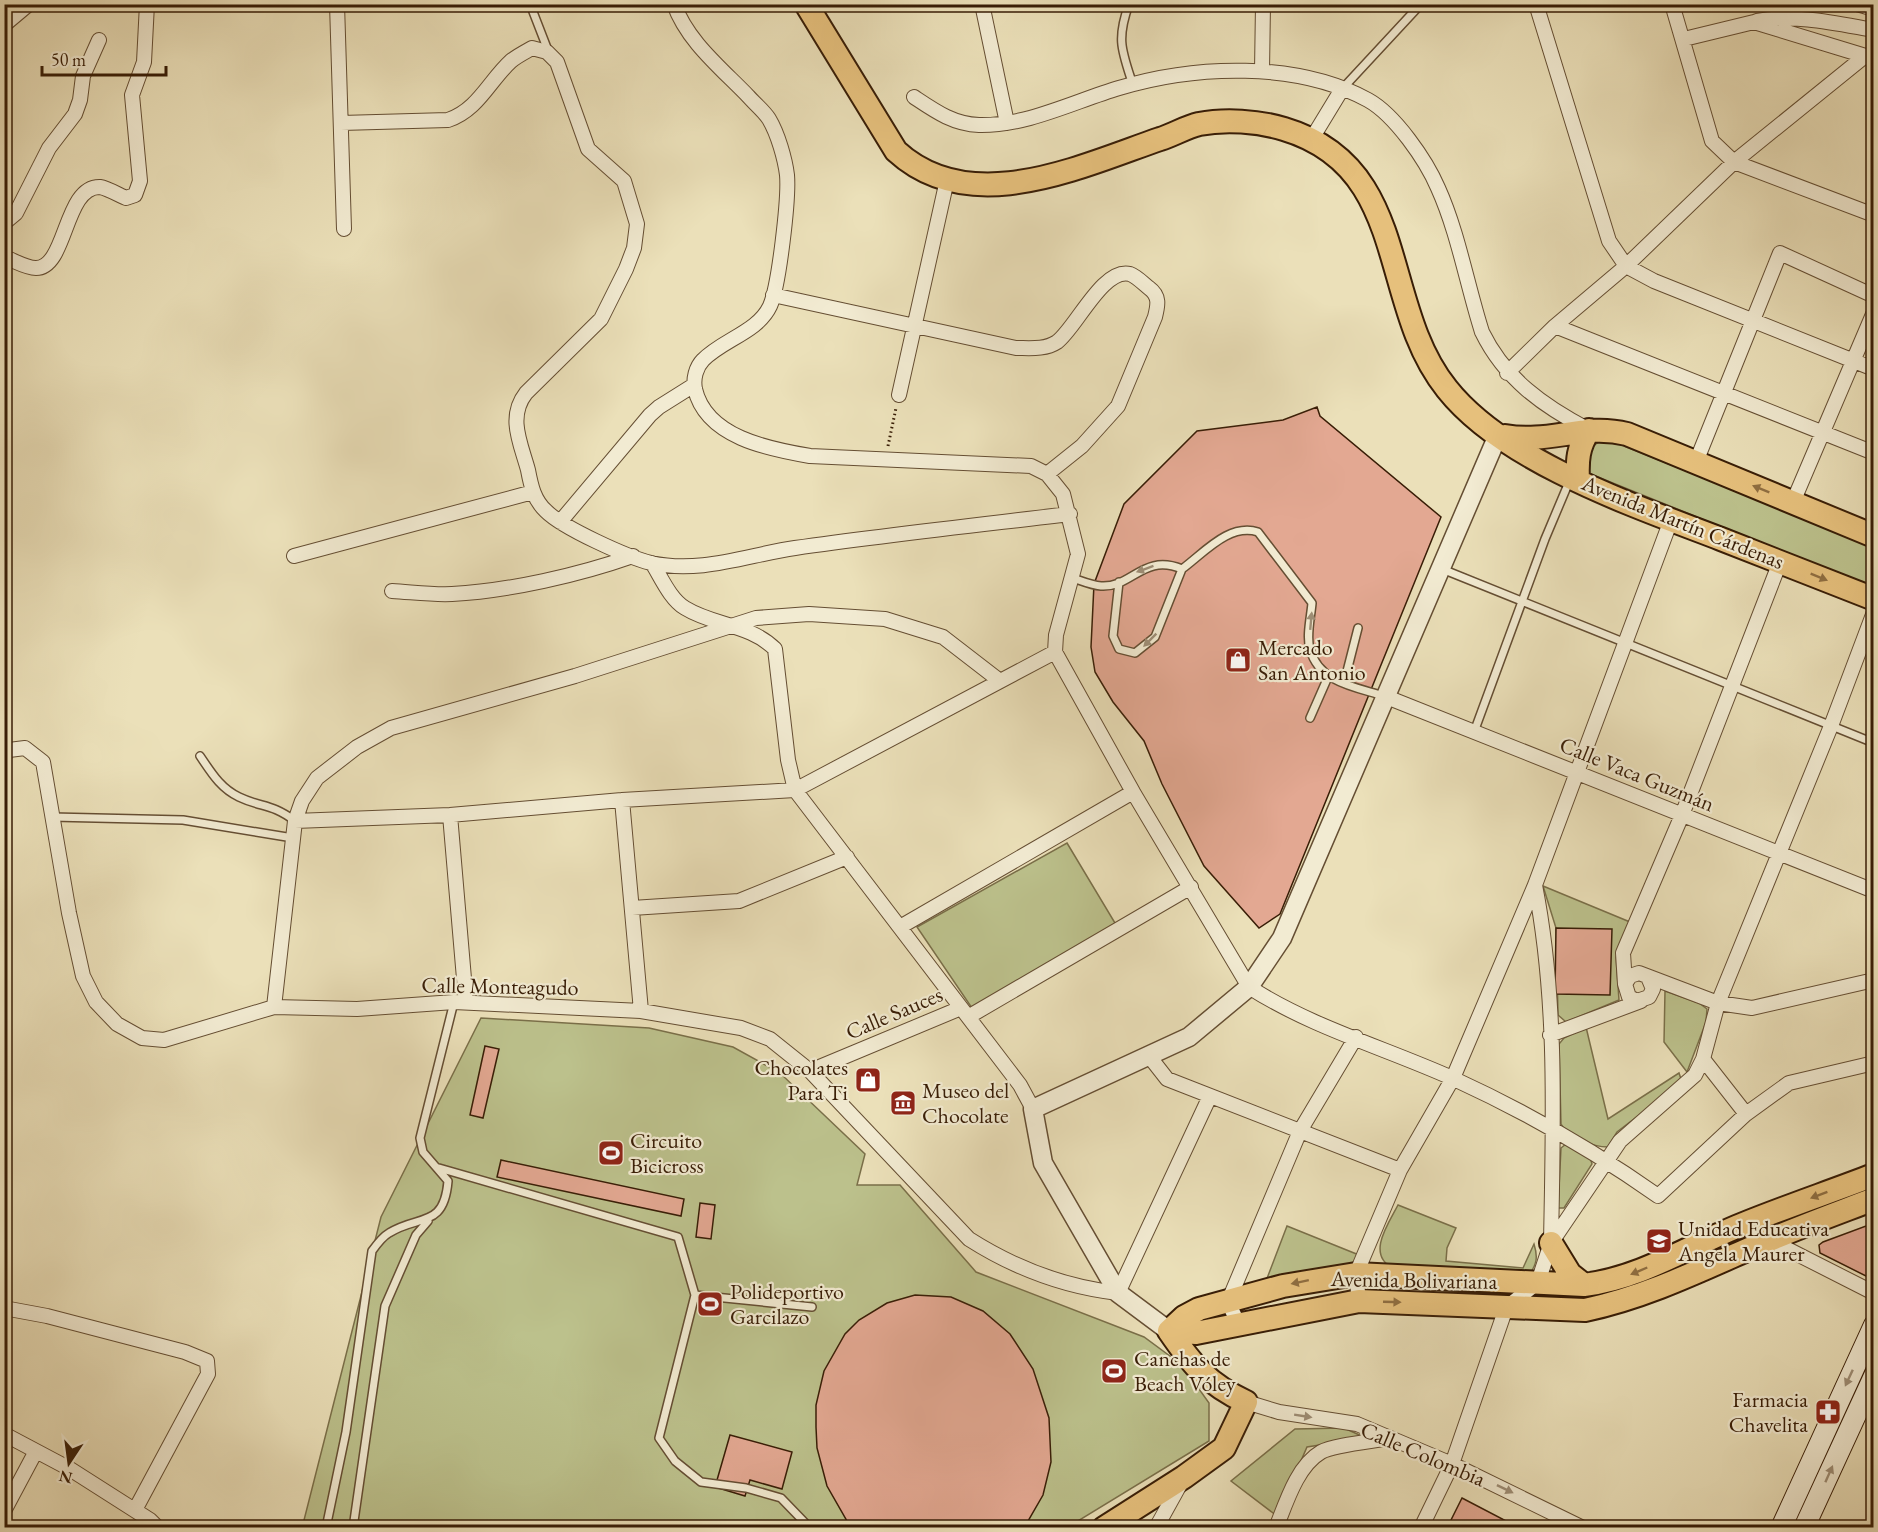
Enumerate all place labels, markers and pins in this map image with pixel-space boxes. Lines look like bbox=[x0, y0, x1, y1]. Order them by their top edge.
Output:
place label: Mercado San Antonio bbox=[1258, 633, 1366, 687]
shop icon: Mercado San Antonio bbox=[1223, 645, 1253, 675]
place label: Chocolates Para Ti bbox=[754, 1053, 848, 1107]
shop icon: Chocolates Para Ti bbox=[853, 1065, 883, 1095]
place label: Museo del Chocolate bbox=[922, 1076, 1009, 1130]
museum icon: Museo del Chocolate bbox=[888, 1088, 918, 1118]
place label: Circuito Bicicross bbox=[630, 1126, 704, 1180]
sports icon: Circuito Bicicross bbox=[596, 1138, 626, 1168]
place label: Unidad Educativa Angela Maurer bbox=[1677, 1214, 1829, 1268]
school or university icon: Unidad Educativa Angela Maurer bbox=[1644, 1226, 1674, 1256]
place label: Polideportivo Garcilazo bbox=[730, 1277, 844, 1331]
sports icon: Polideportivo Garcilazo bbox=[695, 1289, 725, 1319]
place label: Canchas de Beach Vóley bbox=[1134, 1344, 1236, 1398]
sports icon: Canchas de Beach Vóley bbox=[1099, 1356, 1129, 1386]
place label: Farmacia Chavelita bbox=[1729, 1385, 1808, 1439]
pharmacy icon: Farmacia Chavelita bbox=[1813, 1397, 1843, 1427]

